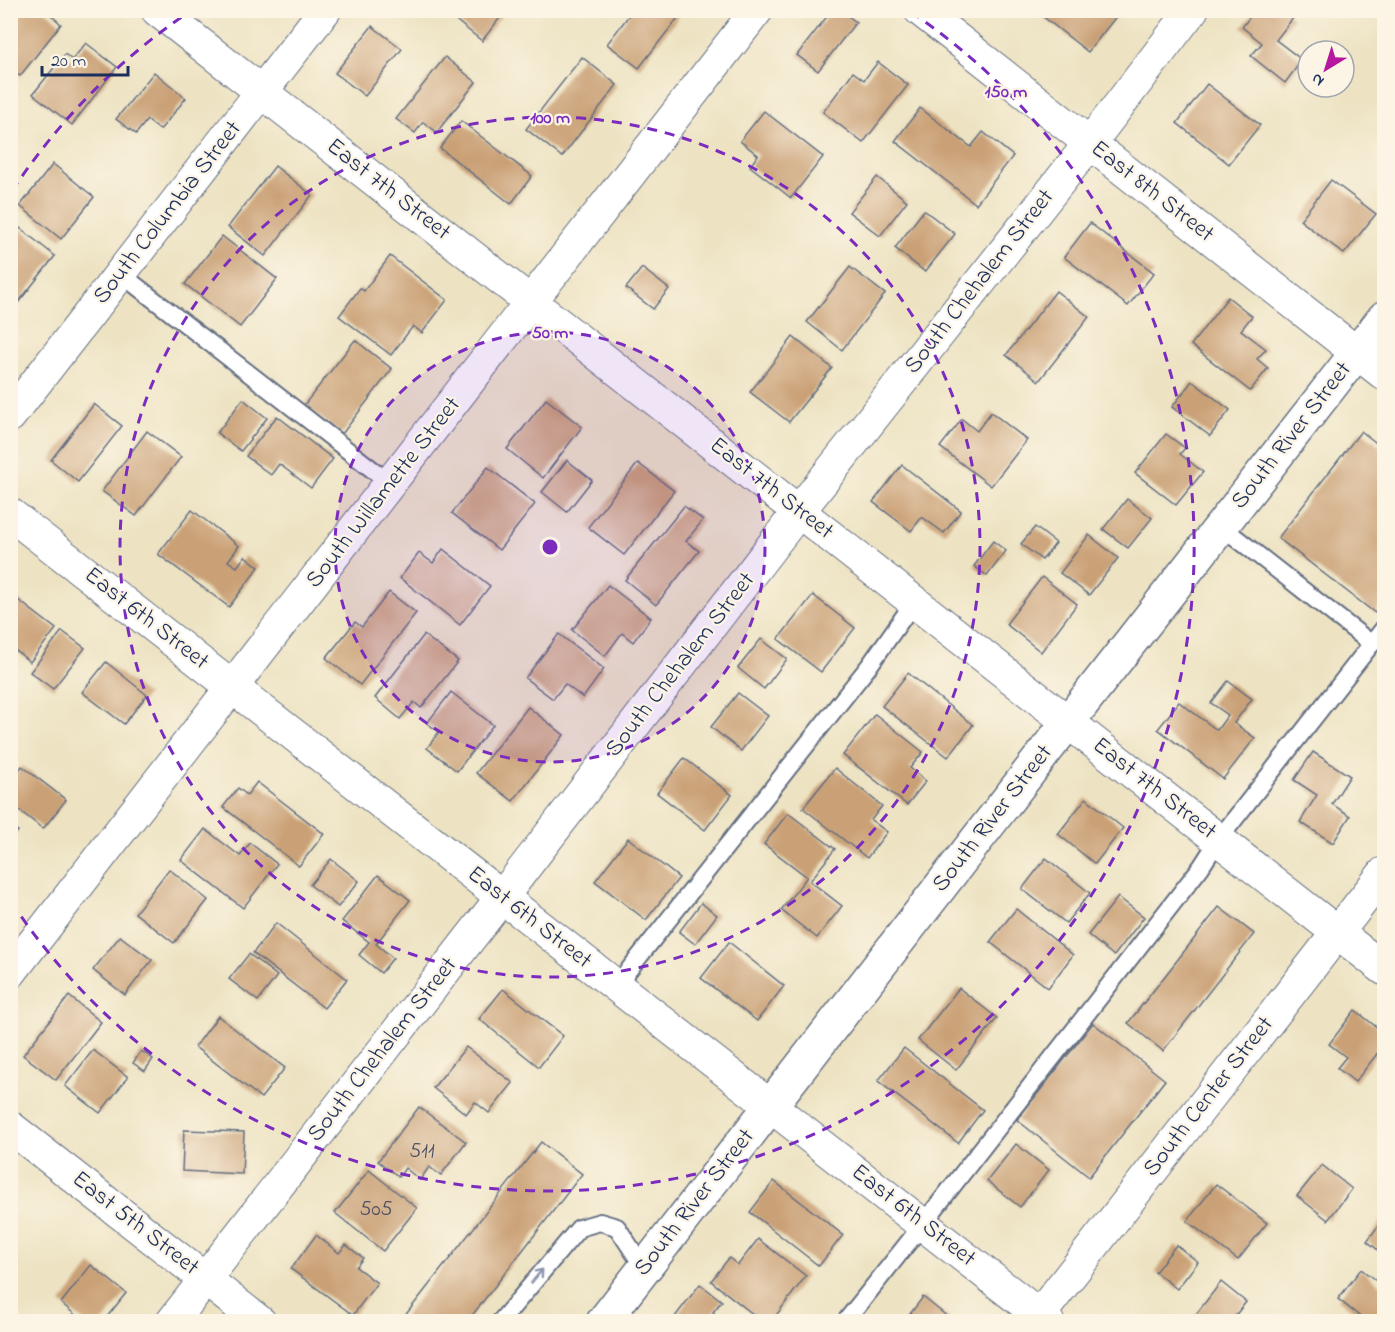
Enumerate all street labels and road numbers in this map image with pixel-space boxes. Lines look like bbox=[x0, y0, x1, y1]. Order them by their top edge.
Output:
street label: South Columbia Street bbox=[85, 114, 251, 312]
street label: East 7th Street bbox=[318, 130, 458, 250]
street label: East 8th Street bbox=[1083, 132, 1221, 252]
street label: South Chehalem Street bbox=[896, 182, 1064, 382]
street label: South River Street bbox=[1223, 355, 1361, 517]
street label: South Willamette Street bbox=[298, 390, 470, 596]
street label: East 7th Street bbox=[701, 429, 841, 549]
street label: East 6th Street bbox=[76, 559, 216, 679]
street label: South Chehalem Street bbox=[597, 565, 765, 765]
street label: East 7th Street bbox=[1084, 729, 1224, 849]
street label: South River Street bbox=[924, 738, 1062, 900]
street label: East 6th Street bbox=[459, 858, 599, 978]
street label: South Chehalem Street bbox=[299, 950, 467, 1150]
street label: South Center Street bbox=[1135, 1009, 1283, 1185]
street label: South River Street bbox=[626, 1122, 764, 1284]
street label: East 6th Street bbox=[843, 1156, 983, 1276]
street label: East 5th Street bbox=[64, 1163, 206, 1285]

